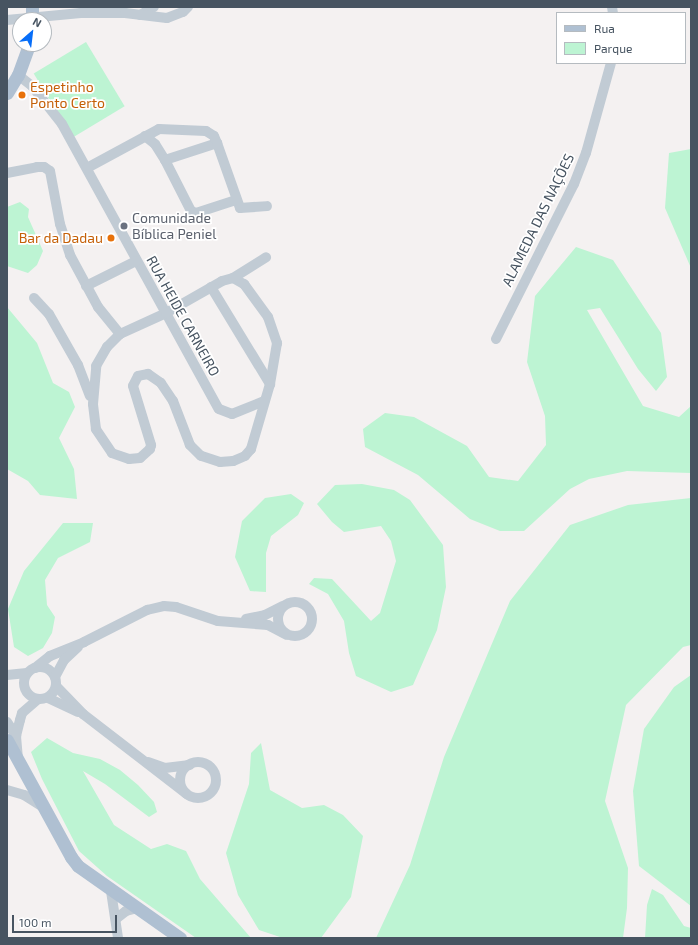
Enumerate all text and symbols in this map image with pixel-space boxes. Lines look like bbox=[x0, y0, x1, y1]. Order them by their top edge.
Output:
north arrow bbox=[12, 12, 52, 52]
legend bbox=[556, 12, 686, 64]
text: N bbox=[31, 14, 44, 29]
text: Rua bbox=[594, 21, 615, 35]
text: Parque bbox=[594, 41, 632, 55]
place label: Espetinho Ponto Certo bbox=[30, 79, 105, 112]
marker: Espetinho Ponto Certo bbox=[17, 90, 27, 100]
street label: ALAMEDA DAS NAÇÕES bbox=[498, 151, 578, 289]
place label: Comunidade Bíblica Peniel bbox=[132, 210, 216, 242]
marker: Comunidade Bíblica Peniel bbox=[119, 221, 129, 231]
place label: Bar da Dadau bbox=[18, 230, 103, 246]
marker: Bar da Dadau bbox=[106, 233, 116, 243]
street label: RUA HEIDE CARNEIRO bbox=[143, 253, 223, 379]
scale bar bbox=[14, 907, 119, 933]
text: 100 m bbox=[19, 915, 51, 929]

